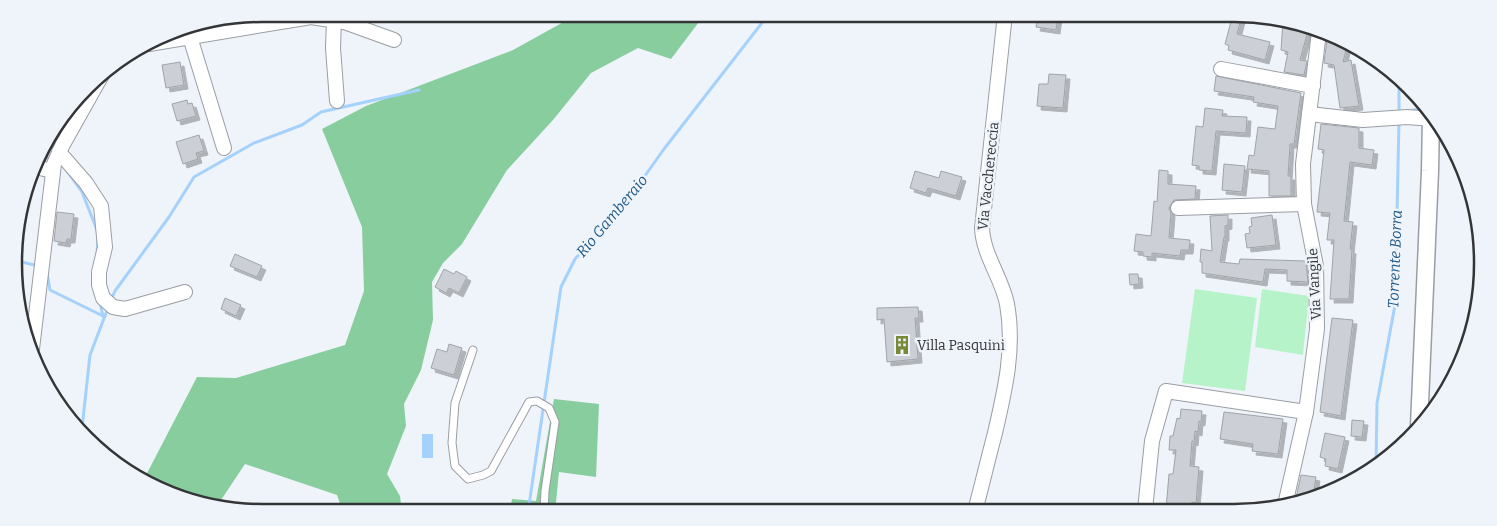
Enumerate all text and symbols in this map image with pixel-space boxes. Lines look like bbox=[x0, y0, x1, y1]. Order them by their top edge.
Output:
street label: Via Vacchereccia bbox=[974, 121, 1003, 231]
water label: Rio Gamberaio bbox=[572, 171, 652, 261]
water label: Torrente Borra bbox=[1384, 209, 1406, 309]
street label: Via Vangile bbox=[1304, 248, 1325, 320]
building icon: Villa Pasquini bbox=[891, 334, 913, 356]
place label: Villa Pasquini bbox=[917, 337, 1005, 354]

